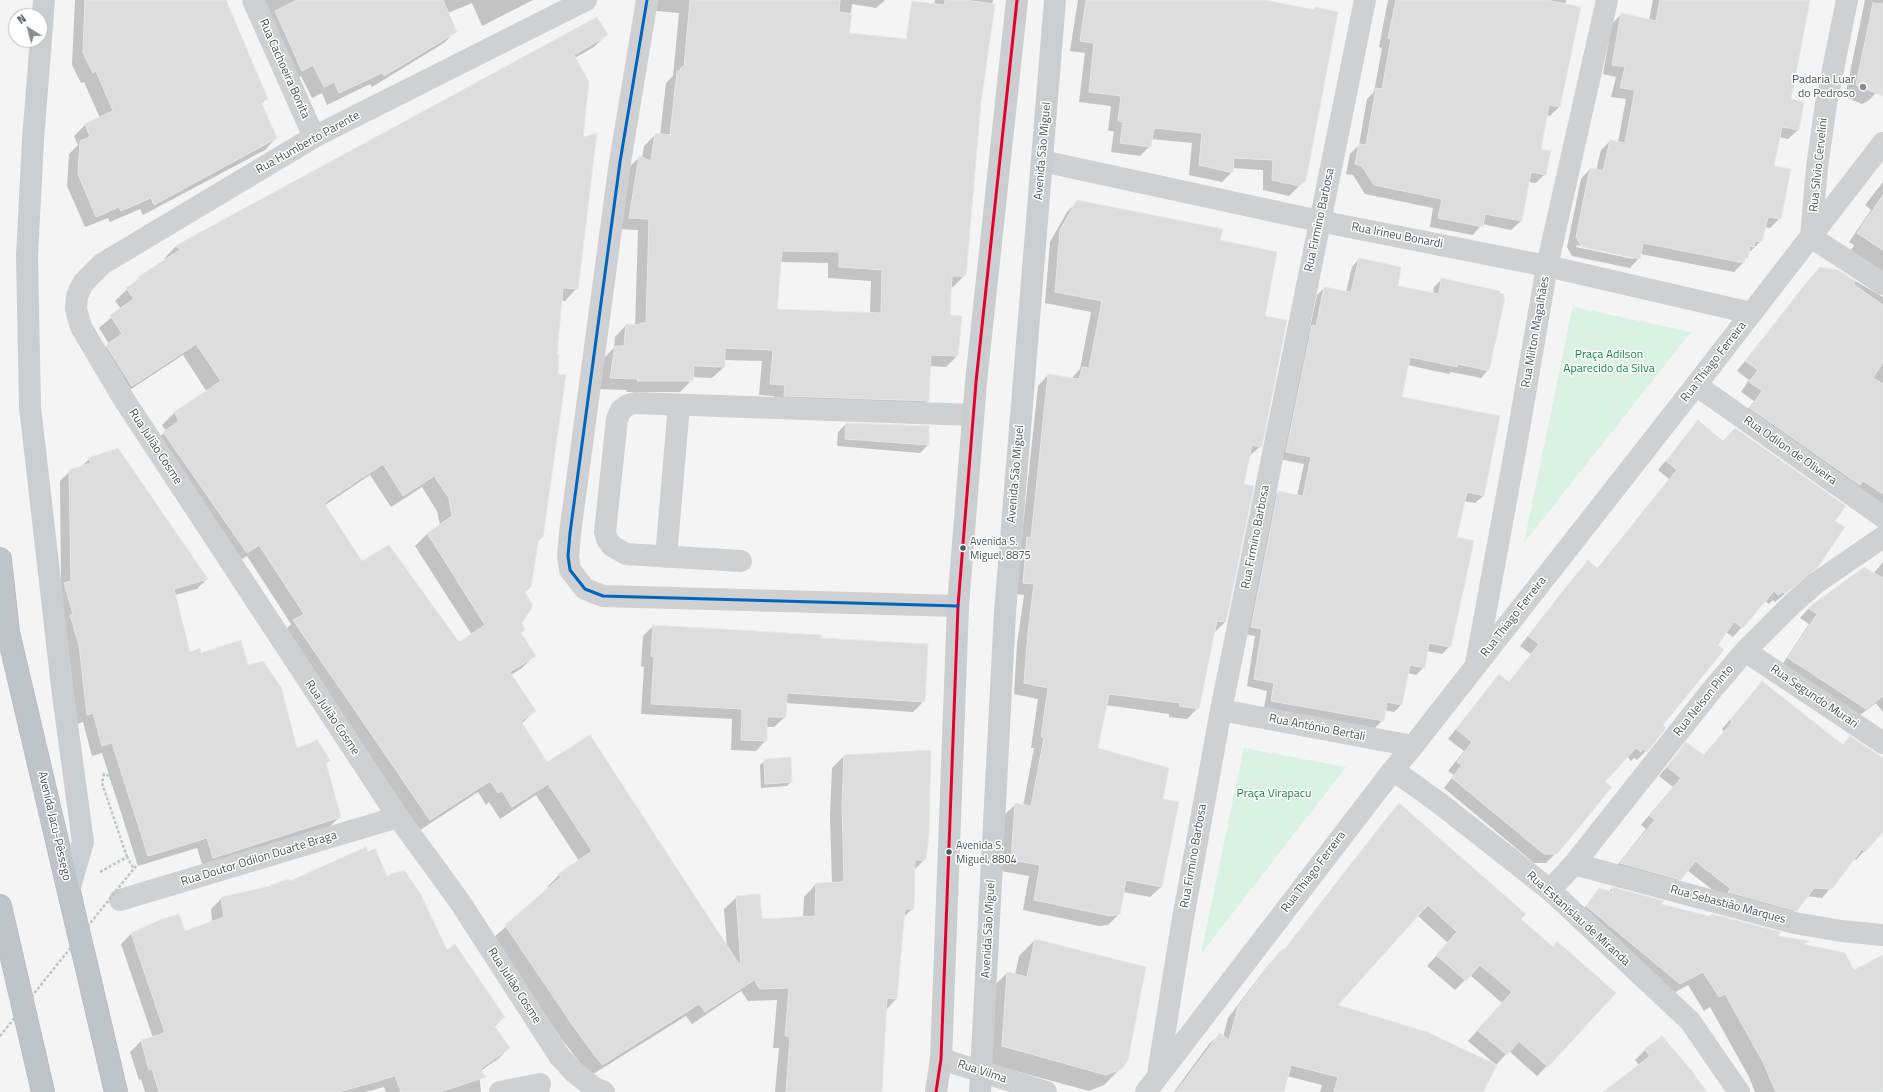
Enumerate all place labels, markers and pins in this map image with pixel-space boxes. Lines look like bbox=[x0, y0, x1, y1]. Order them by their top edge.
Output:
place label: Padaria Luar do Pedroso bbox=[1792, 73, 1855, 101]
marker: Padaria Luar do Pedroso bbox=[1858, 82, 1868, 92]
place label: Avenida S. Miguel, 8875 bbox=[970, 535, 1031, 561]
marker: Avenida S. Miguel, 8875 bbox=[958, 543, 968, 553]
place label: Avenida S. Miguel, 8804 bbox=[956, 839, 1017, 865]
marker: Avenida S. Miguel, 8804 bbox=[944, 847, 954, 857]

